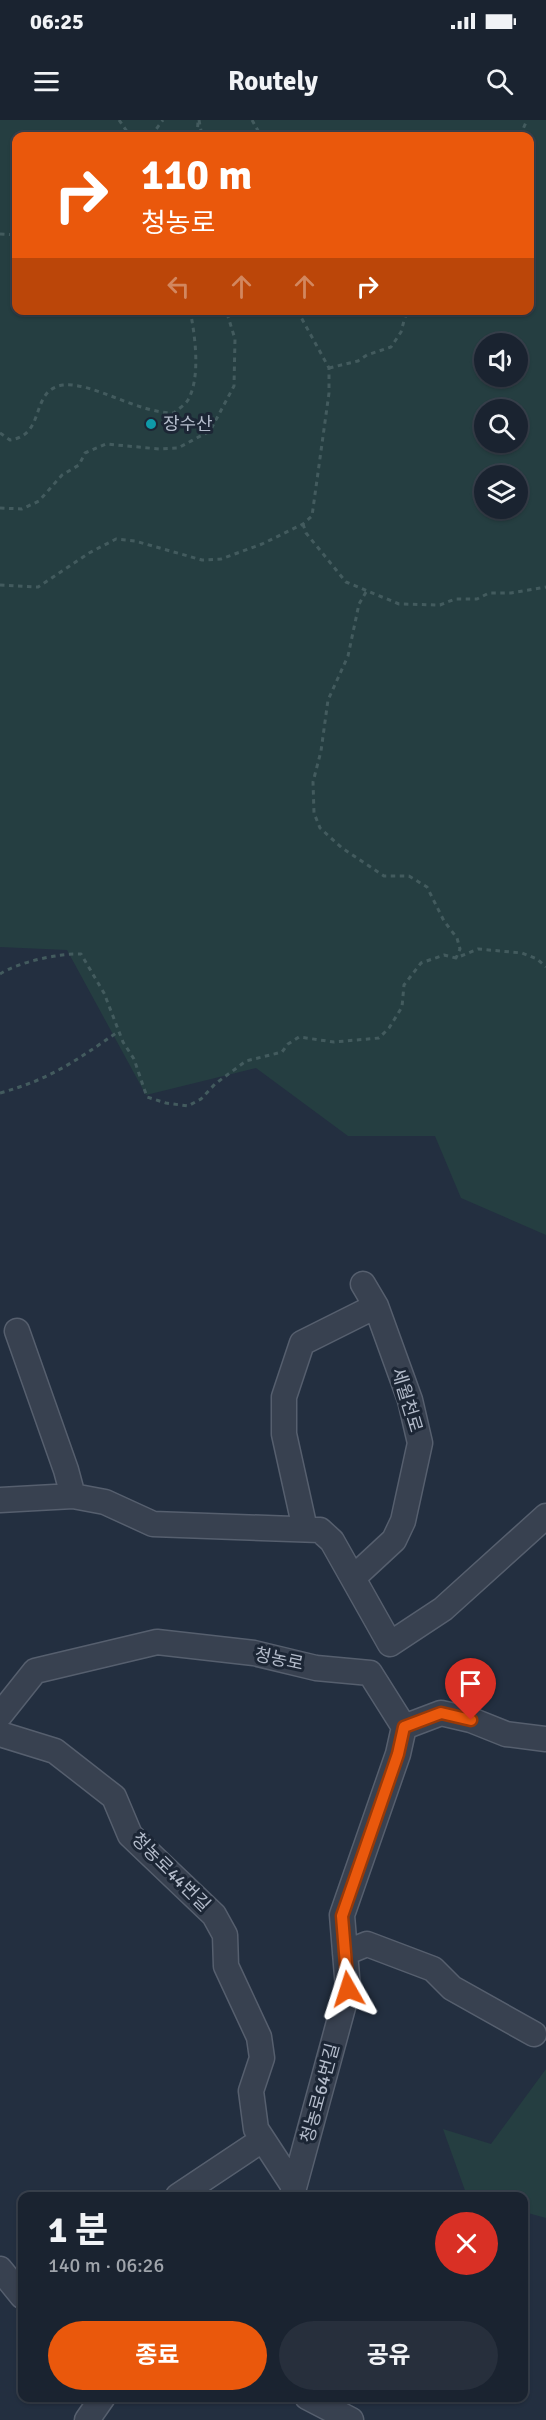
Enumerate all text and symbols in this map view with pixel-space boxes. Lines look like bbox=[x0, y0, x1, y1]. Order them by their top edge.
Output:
text: 06:25 bbox=[30, 8, 84, 35]
icon: menu bbox=[30, 65, 63, 98]
text: Routely bbox=[228, 65, 318, 98]
icon: search bbox=[483, 65, 516, 98]
text: 110 m bbox=[141, 150, 252, 201]
icon: right bbox=[42, 156, 120, 234]
text: 청농로 bbox=[141, 207, 216, 240]
icon: left bbox=[162, 270, 195, 303]
icon: ahead bbox=[225, 270, 258, 303]
icon: ahead bbox=[288, 270, 321, 303]
icon: right bbox=[351, 270, 384, 303]
map controls bbox=[474, 333, 528, 519]
button: sound bbox=[474, 333, 528, 387]
button: search bbox=[474, 399, 528, 453]
place label: 장수산 bbox=[163, 413, 213, 435]
marker: 장수산 bbox=[144, 417, 158, 431]
button: layers bbox=[474, 465, 528, 519]
street label: 세월천로 bbox=[387, 1365, 427, 1435]
street label: 청농로 bbox=[252, 1643, 306, 1675]
pin bbox=[445, 1658, 496, 1720]
icon: arrive bbox=[454, 1667, 487, 1700]
street label: 청농로44번길 bbox=[127, 1828, 215, 1916]
position arrow bbox=[316, 1957, 380, 2021]
street label: 청농로64번길 bbox=[296, 2041, 344, 2145]
text: 1 분 bbox=[48, 2208, 108, 2253]
button: close bbox=[435, 2212, 498, 2275]
text: 140 m · 06:26 bbox=[48, 2253, 164, 2278]
button: 종료 bbox=[48, 2321, 267, 2390]
button: 공유 bbox=[279, 2321, 498, 2390]

